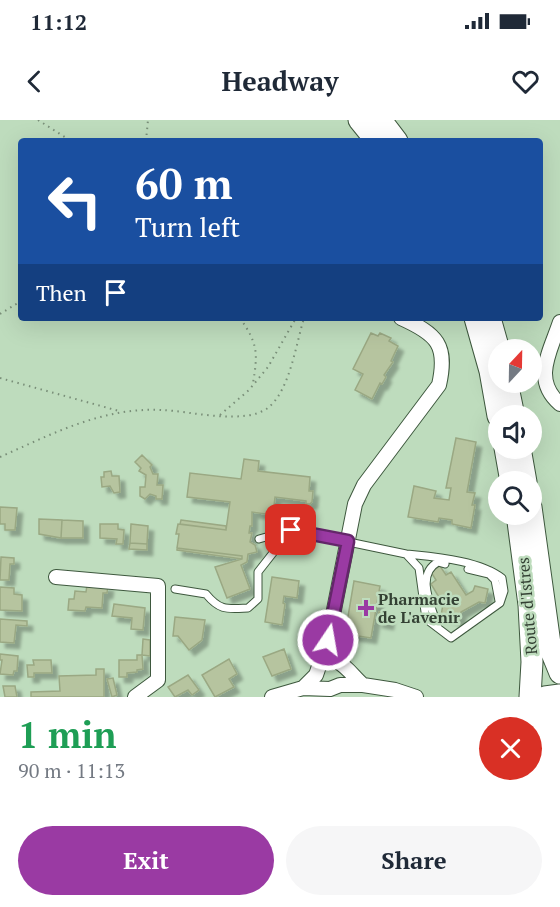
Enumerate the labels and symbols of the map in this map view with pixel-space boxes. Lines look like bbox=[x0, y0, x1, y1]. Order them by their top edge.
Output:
north arrow bbox=[488, 339, 542, 393]
pin bbox=[265, 504, 316, 555]
street label: Route d'Istres bbox=[512, 556, 542, 656]
place label: Pharmacie de L'avenir bbox=[378, 588, 460, 628]
marker: Pharmacie de L'avenir bbox=[359, 601, 373, 615]
position arrow bbox=[296, 608, 360, 672]

